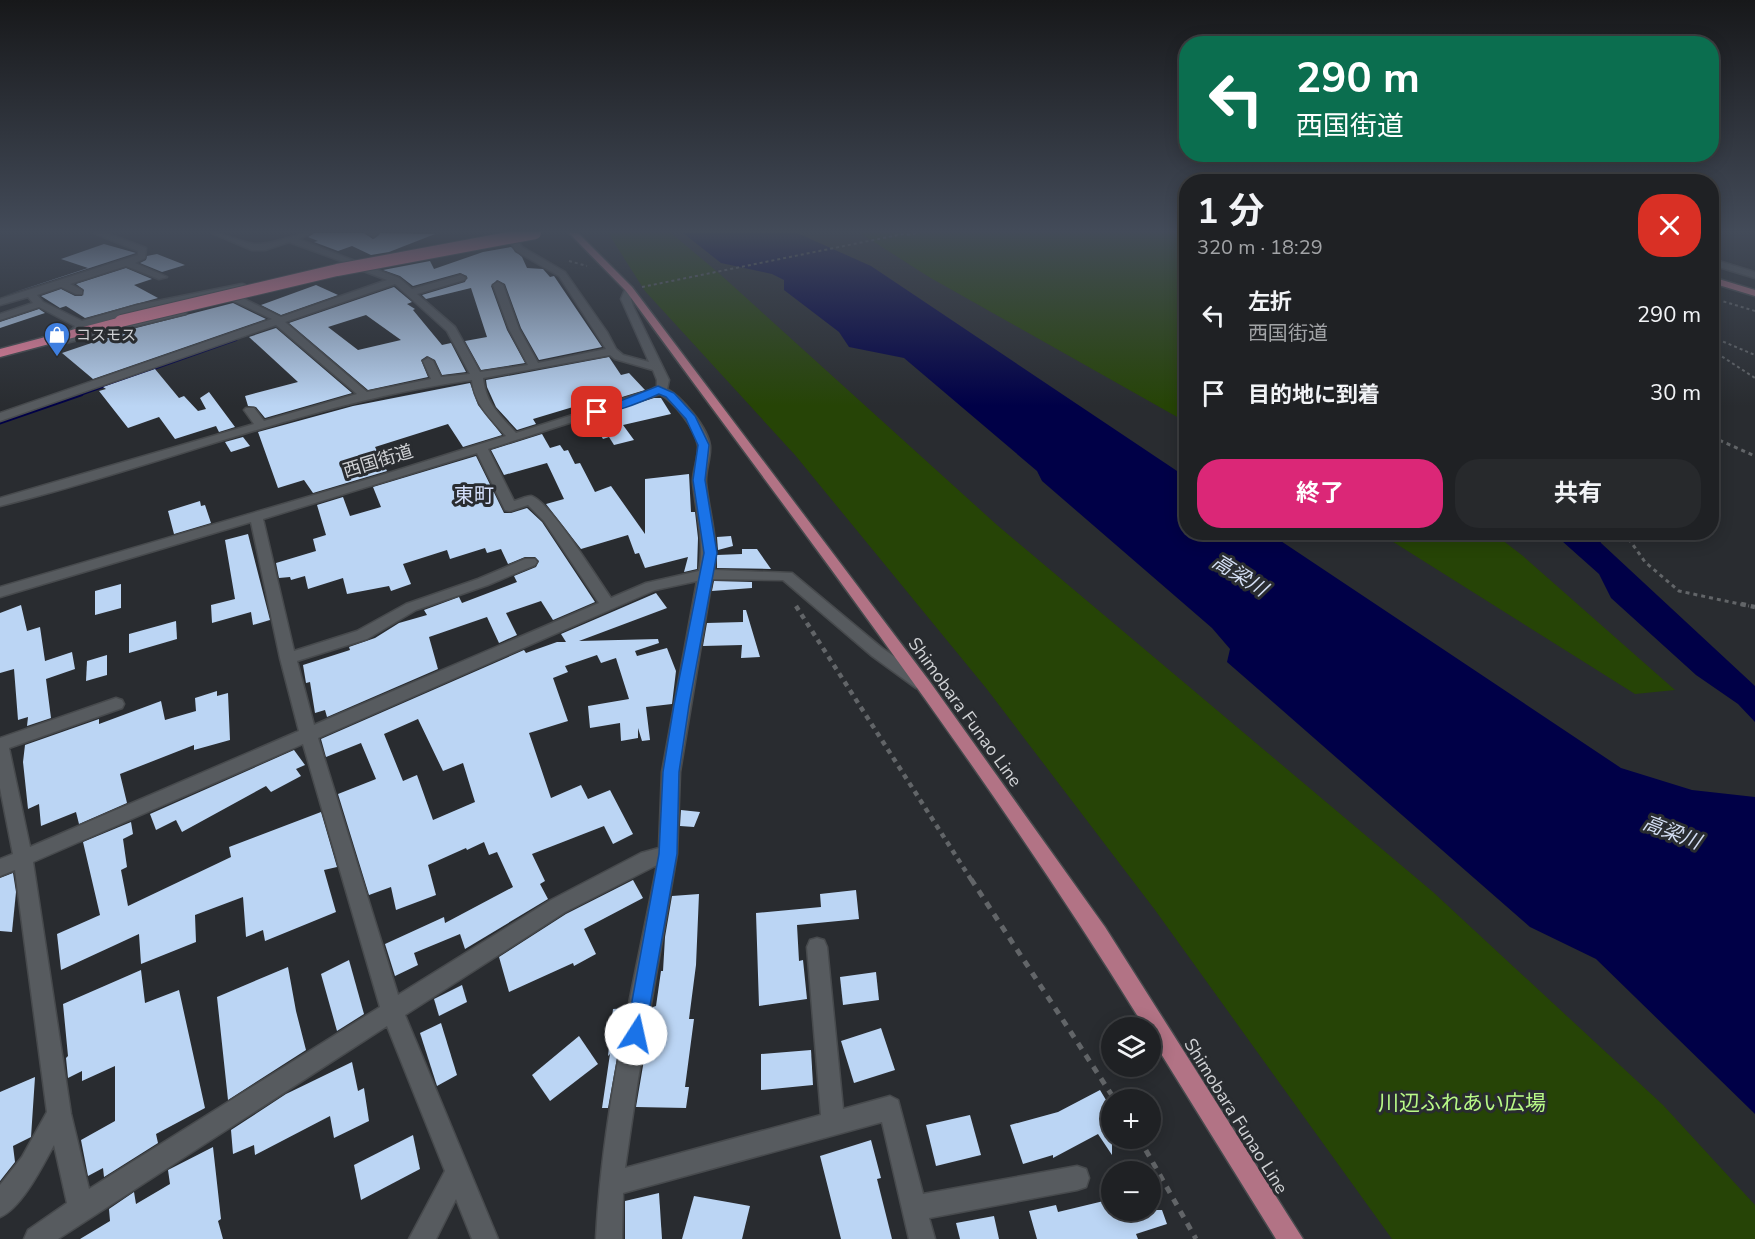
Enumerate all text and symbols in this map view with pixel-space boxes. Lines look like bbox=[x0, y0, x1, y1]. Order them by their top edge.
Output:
text: 290 m bbox=[1296, 50, 1420, 107]
icon: left bbox=[1197, 60, 1275, 138]
text: 西国街道 bbox=[1296, 108, 1404, 145]
text: 1 分 bbox=[1197, 187, 1264, 236]
button: close bbox=[1638, 194, 1701, 257]
text: 320 m · 18:29 bbox=[1197, 234, 1323, 261]
text: 左折 bbox=[1248, 287, 1292, 317]
icon: left bbox=[1197, 299, 1230, 332]
text: 290 m bbox=[1637, 300, 1701, 330]
shop icon: コスモス bbox=[42, 320, 72, 358]
text: 西国街道 bbox=[1248, 320, 1328, 347]
place label: コスモス bbox=[76, 325, 136, 345]
icon: arrive bbox=[1197, 377, 1230, 410]
text: 30 m bbox=[1650, 378, 1701, 408]
text: 目的地に到着 bbox=[1248, 380, 1380, 410]
pin bbox=[571, 386, 622, 437]
icon: arrive bbox=[580, 395, 613, 428]
street label: 西国街道 bbox=[340, 439, 416, 483]
button: 終了 bbox=[1197, 459, 1443, 528]
button: 共有 bbox=[1455, 459, 1701, 528]
district label: 東町 bbox=[454, 482, 494, 509]
water label: 高梁川 bbox=[1207, 548, 1274, 604]
street label: Shimobara Funao Line bbox=[903, 632, 1027, 792]
water label: 高梁川 bbox=[1639, 809, 1707, 857]
position arrow bbox=[604, 1002, 668, 1066]
map controls bbox=[1101, 1017, 1161, 1221]
button: layers bbox=[1101, 1017, 1161, 1077]
street label: Shimobara Funao Line bbox=[1178, 1034, 1294, 1198]
button: + bbox=[1101, 1089, 1161, 1149]
park label: 川辺ふれあい広場 bbox=[1378, 1089, 1546, 1117]
button: − bbox=[1101, 1161, 1161, 1221]

